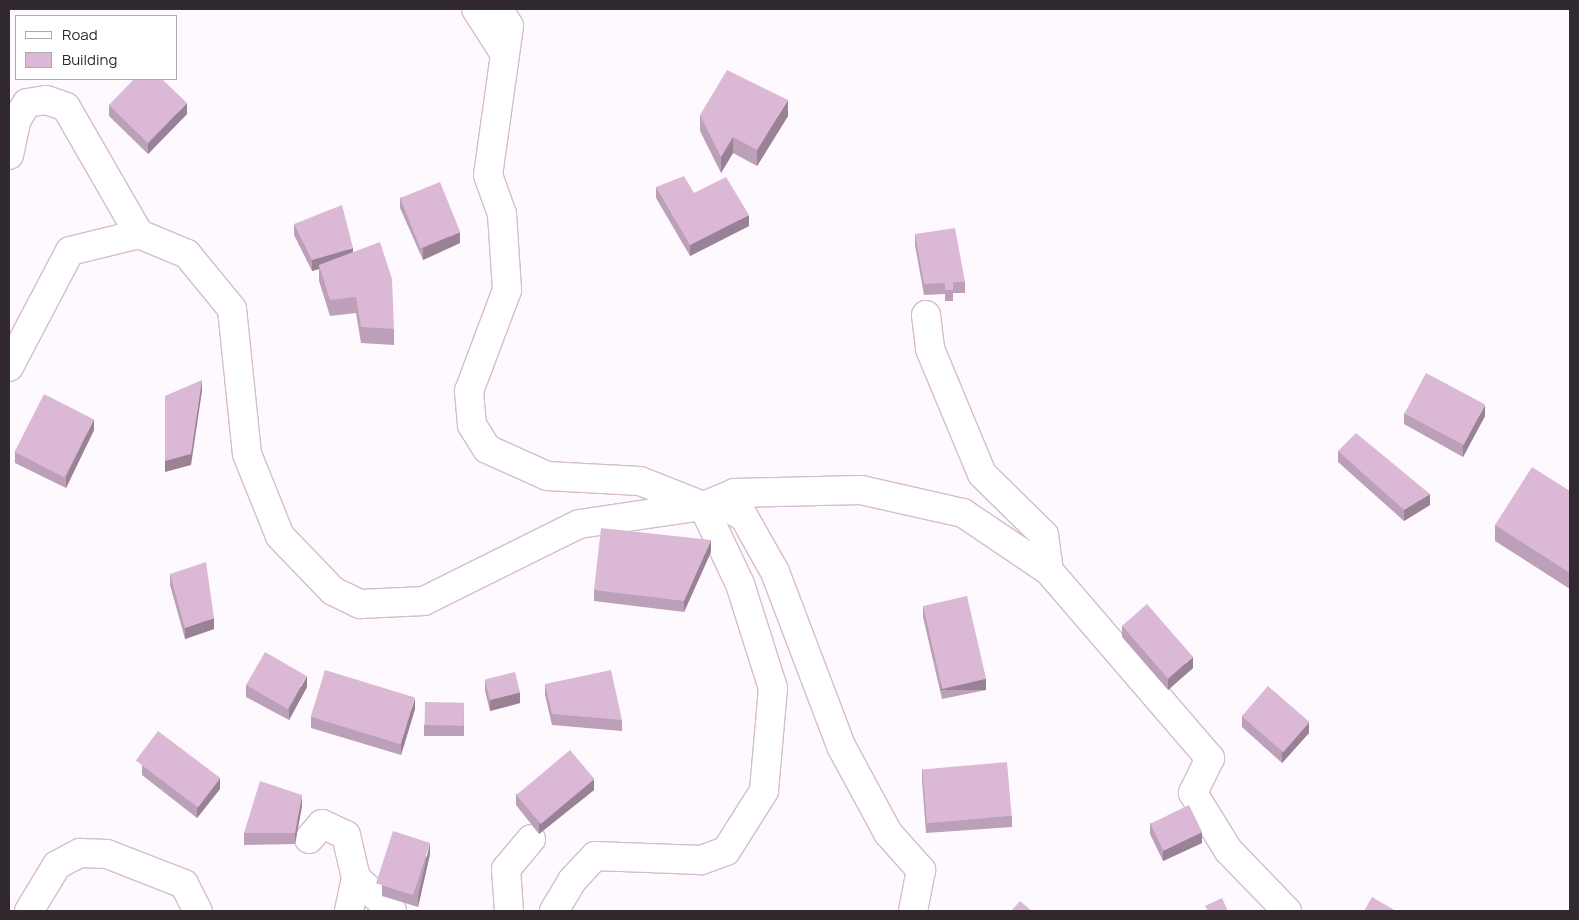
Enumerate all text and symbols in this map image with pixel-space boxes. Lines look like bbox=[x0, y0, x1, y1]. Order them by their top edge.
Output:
legend bbox=[15, 15, 178, 80]
text: Road bbox=[62, 24, 98, 45]
text: Building bbox=[62, 49, 117, 70]

